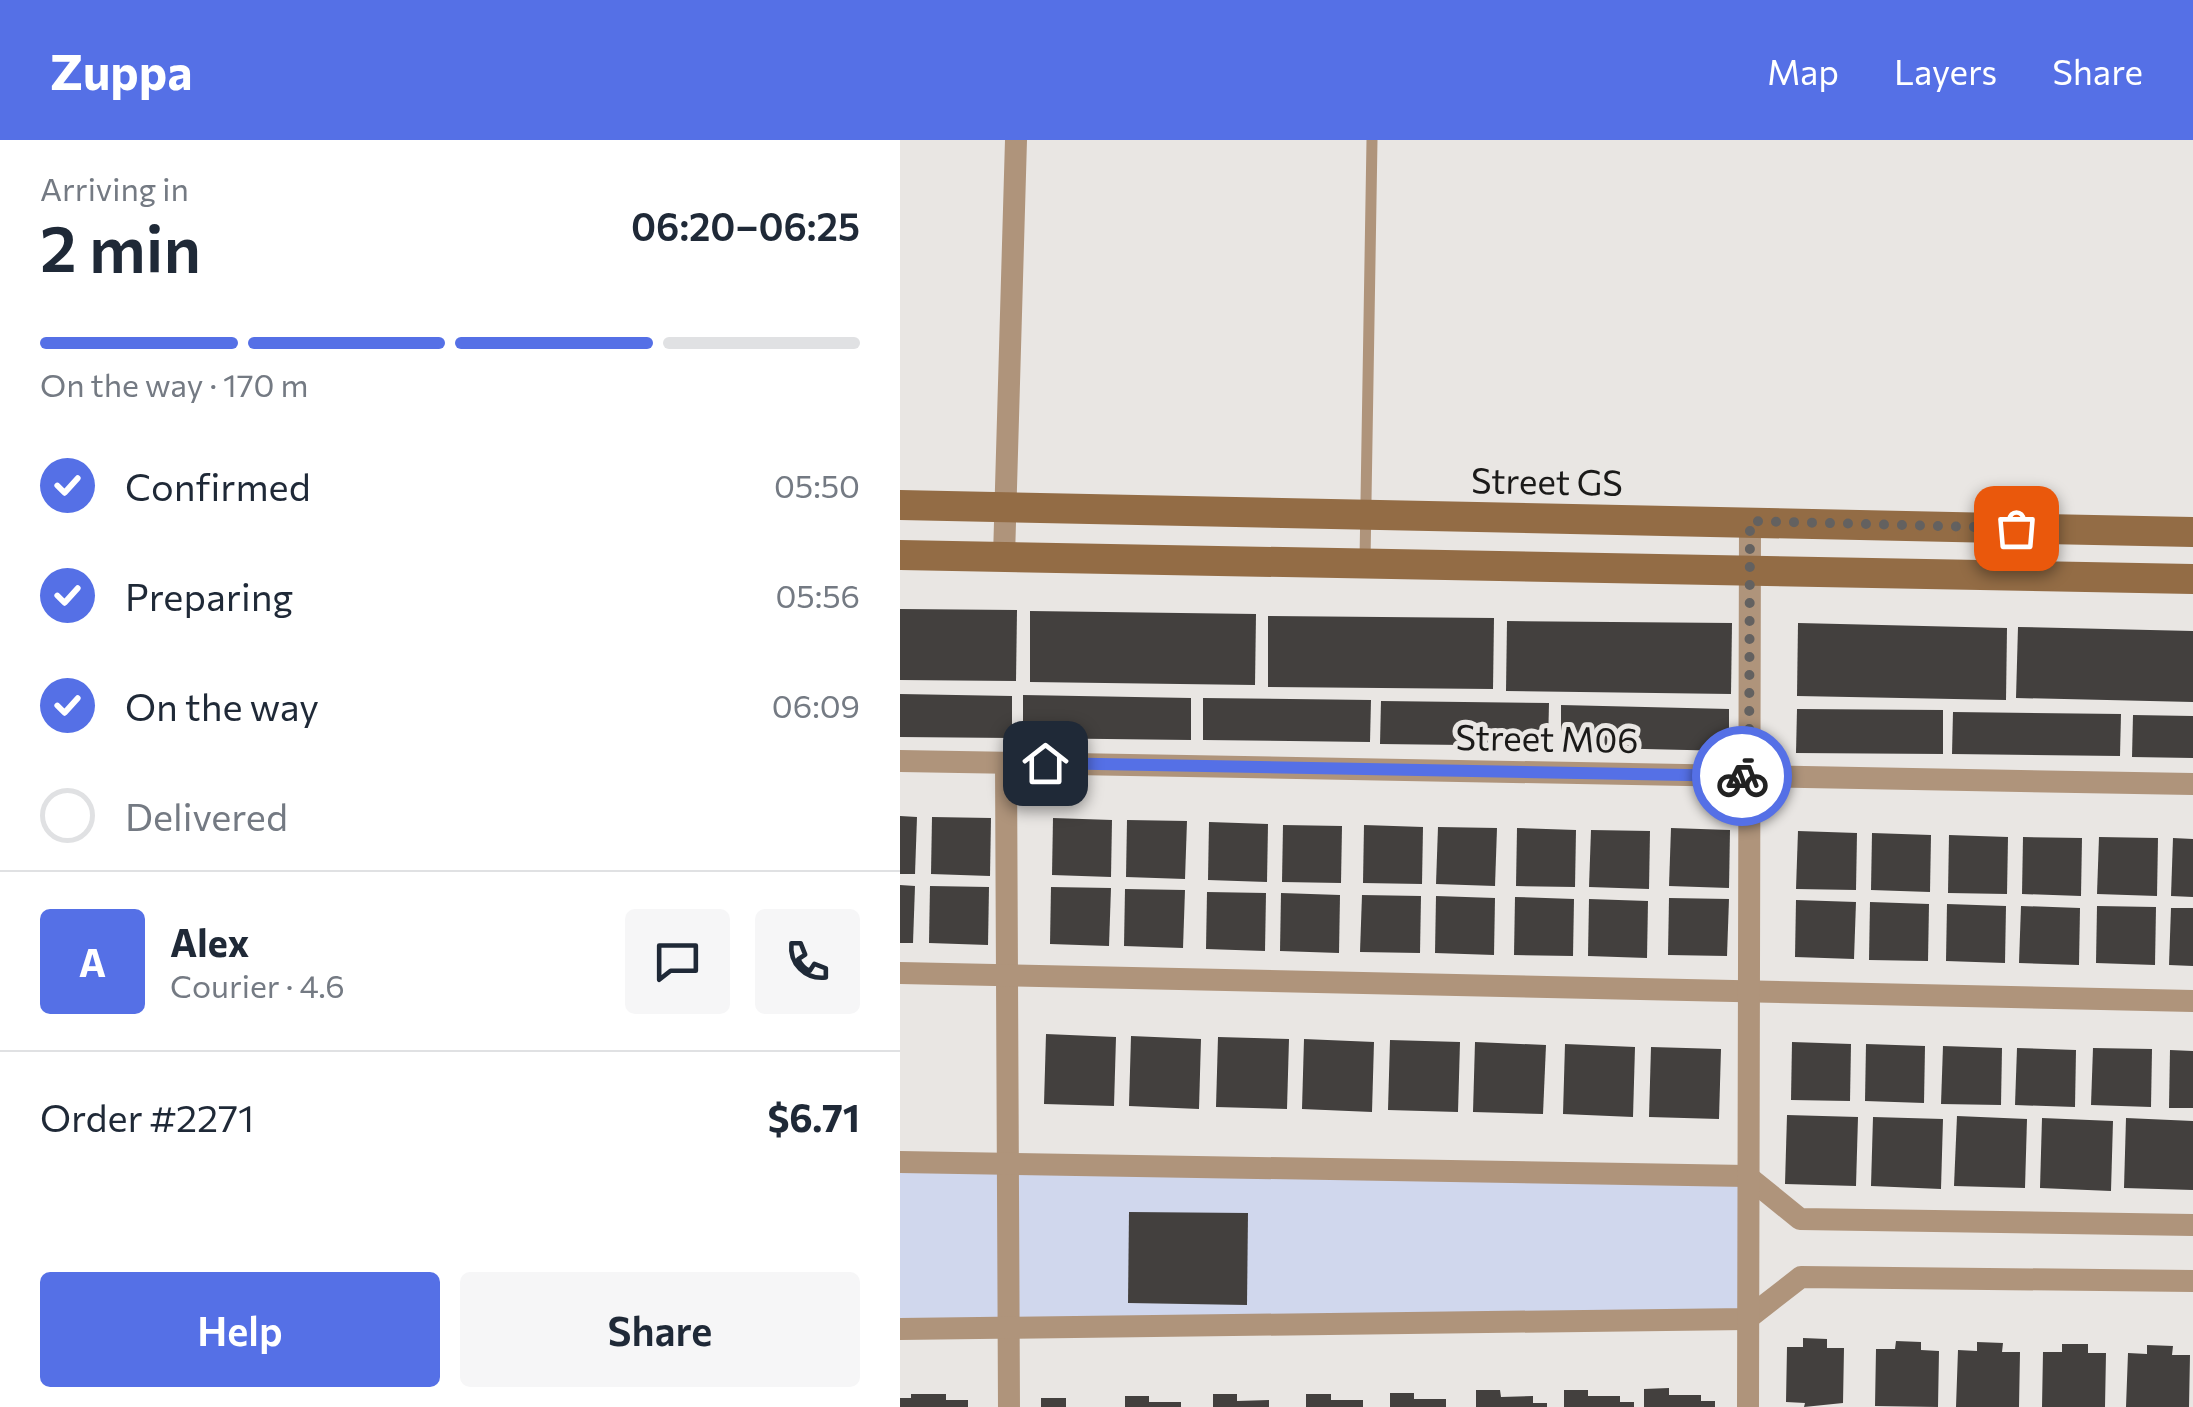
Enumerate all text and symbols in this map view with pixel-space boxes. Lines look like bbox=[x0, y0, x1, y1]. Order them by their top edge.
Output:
text: Zuppa bbox=[50, 41, 193, 100]
text: Map bbox=[1767, 49, 1839, 92]
text: Layers bbox=[1894, 49, 1997, 92]
text: Share bbox=[2052, 49, 2143, 92]
text: Arriving in bbox=[40, 168, 189, 208]
text: 06:20–06:25 bbox=[631, 202, 860, 249]
text: 2 min bbox=[40, 206, 201, 285]
text: On the way · 170 m bbox=[40, 364, 309, 404]
street label: Street GS bbox=[1471, 457, 1623, 503]
icon: check bbox=[40, 458, 95, 513]
text: Confirmed bbox=[125, 462, 311, 509]
text: 05:50 bbox=[774, 465, 860, 505]
pin bbox=[1974, 486, 2059, 571]
icon: bag bbox=[1989, 501, 2044, 556]
icon: check bbox=[40, 568, 95, 623]
text: Preparing bbox=[125, 572, 293, 619]
text: 05:56 bbox=[775, 575, 860, 615]
icon: check bbox=[40, 678, 95, 733]
text: On the way bbox=[125, 682, 319, 729]
text: 06:09 bbox=[772, 685, 860, 725]
street label: Street M06 bbox=[1455, 714, 1639, 760]
pin bbox=[1003, 721, 1088, 806]
courier bbox=[1692, 726, 1792, 826]
icon: home bbox=[1018, 736, 1073, 791]
icon: bike bbox=[1715, 749, 1770, 804]
text: Delivered bbox=[125, 792, 288, 839]
button: chat bbox=[625, 909, 730, 1014]
button: phone bbox=[755, 909, 860, 1014]
text: Alex bbox=[170, 918, 249, 965]
text: A bbox=[79, 938, 106, 985]
text: Courier · 4.6 bbox=[170, 965, 345, 1005]
text: Order #2271 bbox=[40, 1093, 254, 1140]
text: $6.71 bbox=[767, 1093, 860, 1140]
button: Help bbox=[40, 1272, 440, 1387]
button: Share bbox=[460, 1272, 860, 1387]

